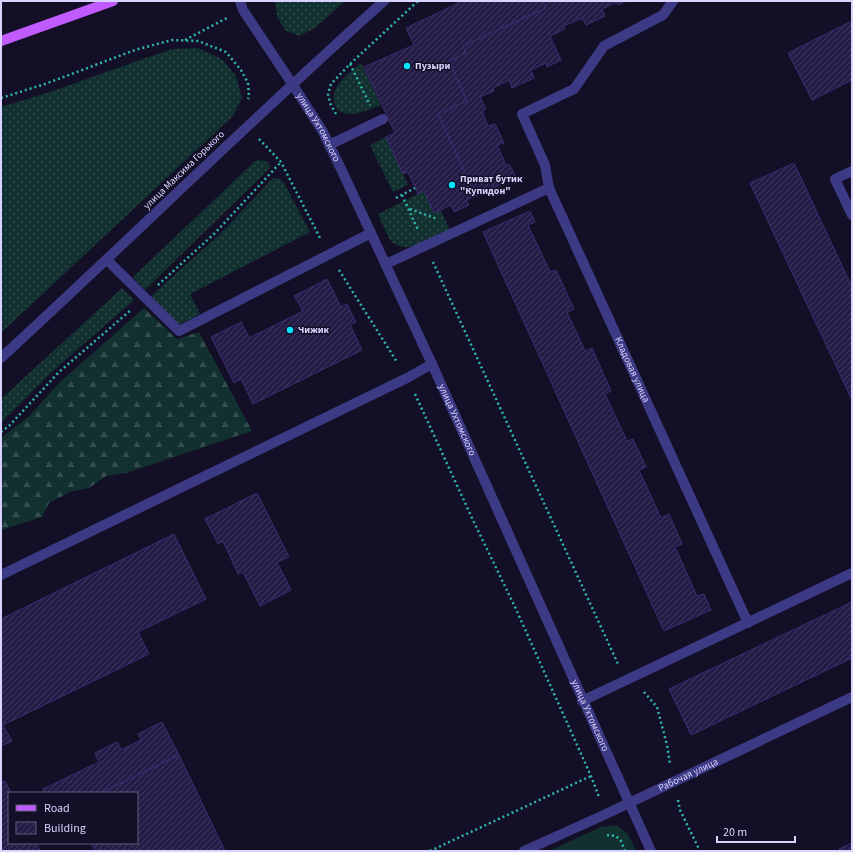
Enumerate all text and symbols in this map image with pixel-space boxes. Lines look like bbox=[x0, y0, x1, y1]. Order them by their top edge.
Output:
place label: Пузыри bbox=[415, 59, 451, 73]
marker: Пузыри bbox=[402, 61, 412, 71]
street label: улица Ухтомского bbox=[293, 90, 343, 164]
street label: улица Максима Горького bbox=[140, 127, 228, 213]
place label: Приват бутик "Купидон" bbox=[460, 172, 523, 198]
marker: Приват бутик "Купидон" bbox=[447, 180, 457, 190]
place label: Чижик bbox=[298, 323, 330, 337]
marker: Чижик bbox=[285, 325, 295, 335]
street label: Кладовая улица bbox=[611, 335, 653, 405]
street label: улица Ухтомского bbox=[435, 382, 479, 458]
street label: улица Ухтомского bbox=[568, 677, 612, 754]
street label: Рабочая улица bbox=[656, 755, 720, 795]
legend bbox=[8, 792, 138, 844]
text: Road bbox=[44, 800, 70, 817]
scale bar bbox=[717, 818, 795, 844]
text: Building bbox=[44, 820, 86, 837]
text: 20 m bbox=[723, 824, 747, 841]

